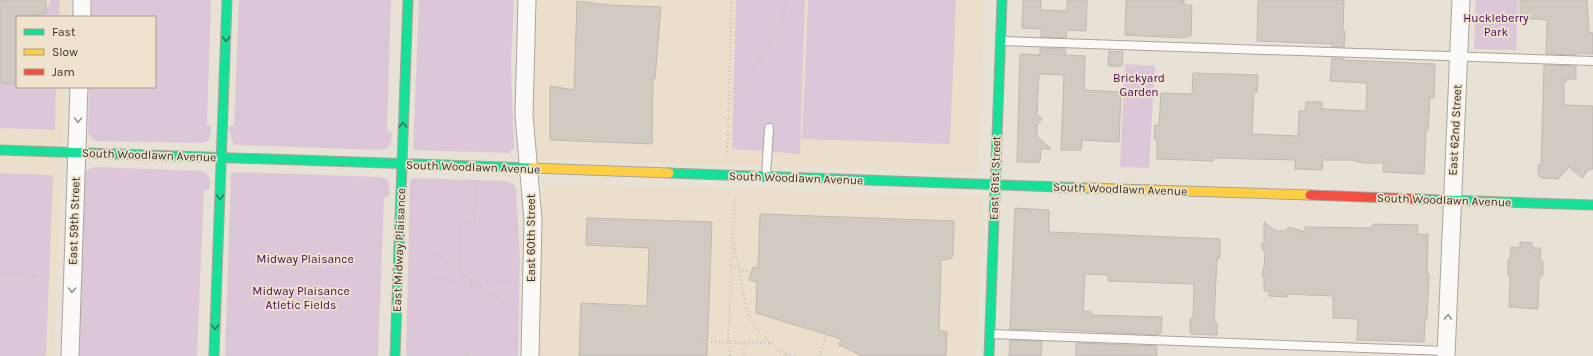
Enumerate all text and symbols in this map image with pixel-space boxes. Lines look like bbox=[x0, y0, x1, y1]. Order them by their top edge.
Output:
park label: Huckleberry Park bbox=[1463, 11, 1529, 39]
legend bbox=[16, 16, 156, 88]
text: Fast bbox=[52, 25, 76, 39]
one-way arrow bbox=[221, 36, 230, 42]
text: Slow bbox=[52, 45, 78, 59]
text: Jam bbox=[52, 65, 75, 79]
park label: Brickyard Garden bbox=[1113, 71, 1165, 99]
street label: East 62nd Street bbox=[1446, 84, 1464, 176]
one-way arrow bbox=[74, 117, 82, 123]
one-way arrow bbox=[399, 122, 408, 128]
street label: East 61st Street bbox=[987, 135, 1003, 220]
street label: South Woodlawn Avenue bbox=[82, 146, 216, 164]
street label: South Woodlawn Avenue bbox=[406, 158, 540, 176]
street label: South Woodlawn Avenue bbox=[729, 169, 863, 187]
street label: East 59th Street bbox=[65, 176, 83, 265]
street label: South Woodlawn Avenue bbox=[1053, 180, 1187, 198]
street label: East Midway Plaisance bbox=[390, 188, 408, 312]
street label: South Woodlawn Avenue bbox=[1377, 191, 1511, 209]
street label: East 60th Street bbox=[524, 193, 538, 282]
one-way arrow bbox=[216, 194, 224, 200]
park label: Midway Plaisance bbox=[256, 252, 354, 266]
park label: Midway Plaisance Atletic Fields bbox=[252, 284, 350, 312]
one-way arrow bbox=[68, 287, 76, 293]
one-way arrow bbox=[1443, 314, 1452, 320]
one-way arrow bbox=[211, 324, 219, 330]

